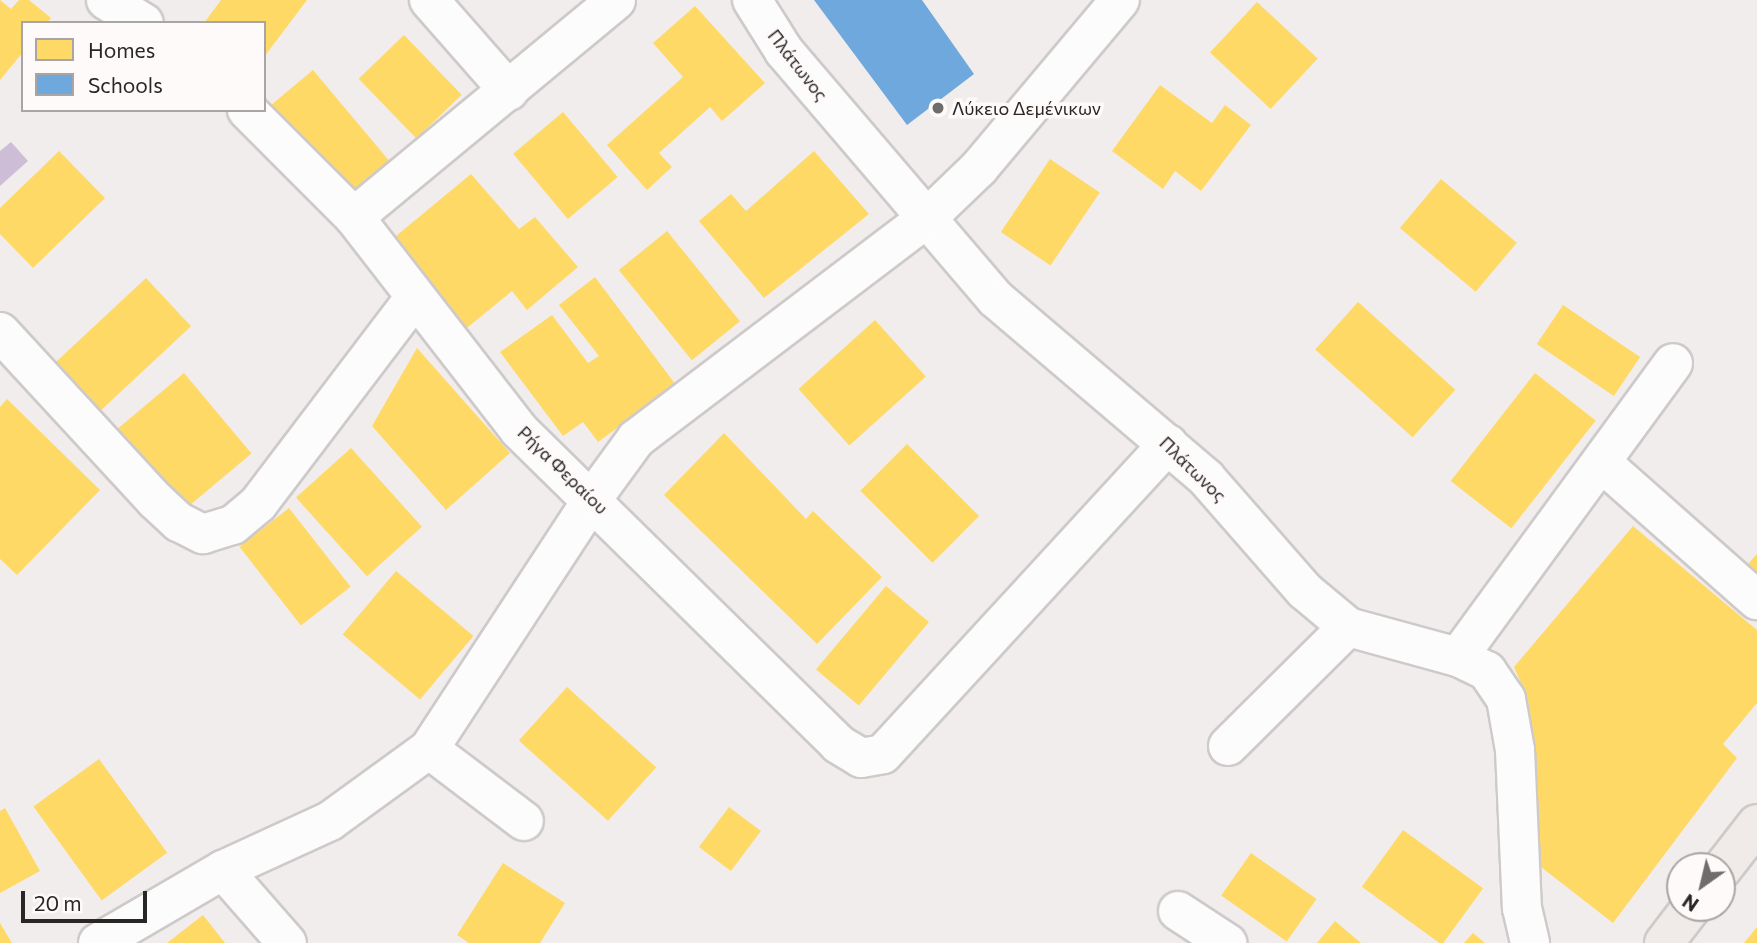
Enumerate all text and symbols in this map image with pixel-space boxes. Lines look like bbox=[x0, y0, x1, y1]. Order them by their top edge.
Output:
legend bbox=[21, 21, 266, 112]
street label: Πλάτωνος bbox=[763, 25, 833, 105]
text: Homes bbox=[88, 37, 155, 62]
text: Schools bbox=[88, 72, 163, 97]
place label: Λύκειο Δεμένικων bbox=[952, 97, 1101, 119]
marker: Λύκειο Δεμένικων bbox=[930, 100, 946, 116]
street label: Ρήγα Φεραίου bbox=[513, 422, 613, 518]
street label: Πλάτωνος bbox=[1155, 432, 1231, 506]
north arrow bbox=[1666, 852, 1736, 922]
scale bar bbox=[24, 876, 150, 920]
text: 20 m bbox=[34, 890, 82, 915]
text: N bbox=[1678, 890, 1702, 917]

